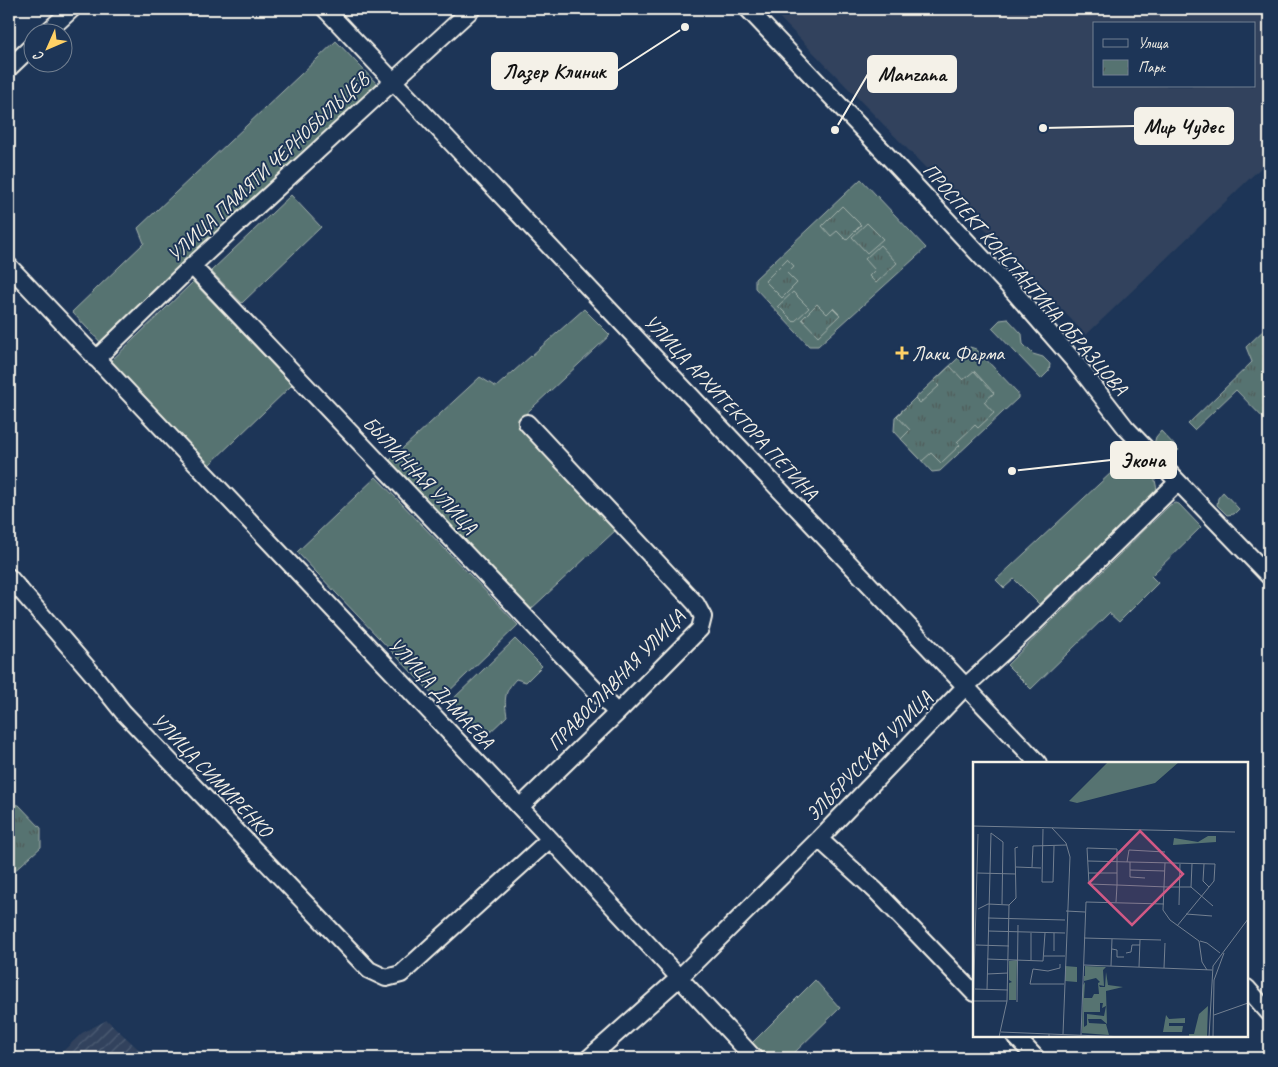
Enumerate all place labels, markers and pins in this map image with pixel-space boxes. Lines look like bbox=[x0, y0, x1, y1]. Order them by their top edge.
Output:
callout: Лазер Клиник bbox=[492, 53, 617, 89]
callout: Manzana bbox=[868, 56, 956, 92]
callout: Мир Чудес bbox=[1135, 108, 1233, 144]
place label: Лаки Фарма bbox=[912, 341, 1005, 366]
marker: Лаки Фарма bbox=[896, 347, 908, 359]
callout: Экона bbox=[1111, 442, 1176, 478]

